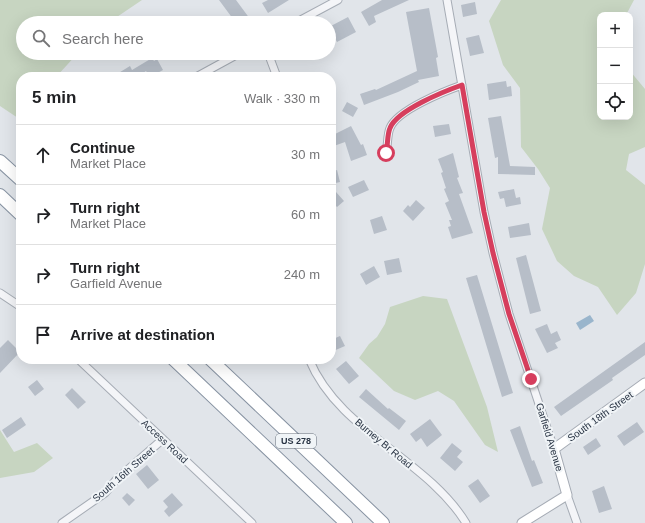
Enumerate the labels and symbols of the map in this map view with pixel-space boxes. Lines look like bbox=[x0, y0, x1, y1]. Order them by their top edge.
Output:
route start bbox=[377, 144, 395, 162]
route end bbox=[522, 370, 540, 388]
street label: South 18th Street bbox=[566, 389, 635, 444]
street label: Garfield Avenue bbox=[534, 402, 565, 473]
street label: Burney Br Road bbox=[353, 416, 414, 470]
street label: Access Road bbox=[139, 417, 190, 465]
road number: US 278 bbox=[276, 434, 316, 448]
street label: South 16th Street bbox=[90, 445, 156, 504]

